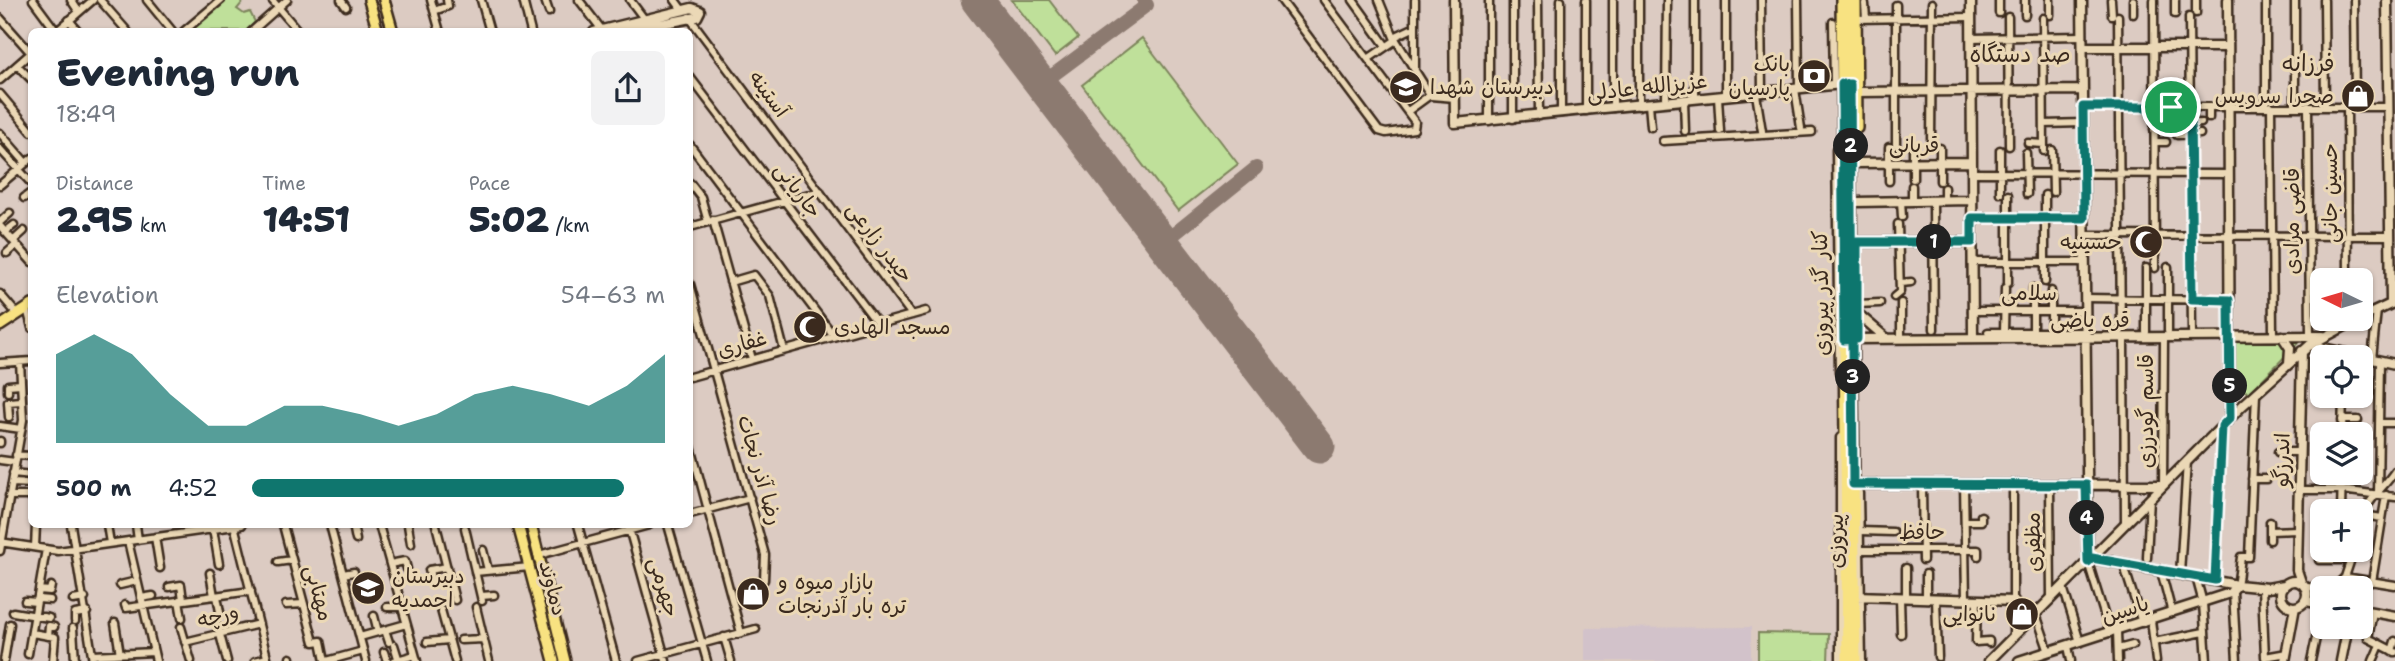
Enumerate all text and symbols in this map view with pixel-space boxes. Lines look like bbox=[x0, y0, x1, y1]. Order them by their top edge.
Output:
district label: صد دستگاه bbox=[1969, 39, 2071, 69]
text: Evening run bbox=[56, 47, 299, 98]
district label: فرزانه bbox=[2282, 48, 2335, 78]
place label: بانک پارسیان bbox=[1728, 50, 1790, 102]
button: share bbox=[591, 51, 665, 125]
bank icon: بانک پارسیان bbox=[1795, 57, 1833, 95]
street label: آستینه bbox=[742, 65, 796, 124]
street label: عزیزالله عادلی bbox=[1585, 67, 1709, 107]
school or university icon: دبیرستان شهدا bbox=[1387, 68, 1425, 106]
place label: دبیرستان شهدا bbox=[1430, 73, 1554, 101]
pin bbox=[2141, 77, 2201, 137]
shop icon: صحرا سرویس bbox=[2339, 77, 2377, 115]
place label: صحرا سرویس bbox=[2215, 82, 2334, 110]
icon: arrive bbox=[2152, 88, 2190, 126]
text: 18:49 bbox=[56, 99, 117, 129]
pin: 2 bbox=[1834, 128, 1868, 164]
street label: قربانی bbox=[1889, 131, 1939, 159]
text: 2 bbox=[1844, 133, 1857, 158]
street label: حسین جانی bbox=[2316, 143, 2344, 243]
street label: جاریانی bbox=[768, 156, 828, 224]
street label: قاضی مرادی bbox=[2278, 168, 2306, 275]
text: Distance bbox=[56, 171, 134, 196]
text: Time bbox=[262, 171, 306, 196]
text: Pace bbox=[469, 171, 510, 196]
text: 2.95 bbox=[56, 196, 133, 243]
text: 14:51 bbox=[262, 196, 350, 243]
text: 5:02 bbox=[469, 196, 549, 243]
street label: حیدر زارعی bbox=[840, 196, 920, 288]
text: km bbox=[133, 213, 167, 238]
text: /km bbox=[549, 213, 590, 238]
mosque icon: حسینیه bbox=[2127, 223, 2165, 261]
pin: 1 bbox=[1916, 224, 1952, 260]
place label: حسینیه bbox=[2060, 228, 2122, 256]
text: 1 bbox=[1929, 229, 1938, 254]
street label: کنار گذر پیروزی bbox=[1806, 230, 1836, 356]
north arrow bbox=[2310, 268, 2373, 331]
map controls bbox=[2310, 268, 2373, 639]
street label: سلامی bbox=[2001, 279, 2057, 307]
text: Elevation bbox=[56, 280, 159, 310]
text: 54–63 m bbox=[561, 280, 665, 310]
street label: قره یاضی bbox=[2050, 306, 2130, 334]
mosque icon: مسجد الهادی bbox=[791, 308, 829, 346]
place label: مسجد الهادی bbox=[834, 313, 951, 341]
street label: غفاری bbox=[714, 324, 770, 364]
button: locate bbox=[2310, 345, 2373, 408]
street label: قاسم گودرزی bbox=[2132, 354, 2162, 468]
pin: 3 bbox=[1836, 360, 1870, 394]
text: 3 bbox=[1846, 364, 1859, 389]
pin: 5 bbox=[2212, 368, 2248, 404]
text: 5 bbox=[2224, 373, 2235, 398]
street label: رضا آذر نجات bbox=[731, 412, 789, 528]
button: layers bbox=[2310, 422, 2373, 485]
street label: اندرزگو bbox=[2267, 433, 2296, 489]
text: 500 m bbox=[56, 473, 131, 503]
text: 4:52 bbox=[168, 473, 218, 503]
button: + bbox=[2310, 499, 2373, 562]
pin: 4 bbox=[2070, 500, 2104, 536]
text: 4 bbox=[2080, 505, 2093, 530]
street label: مظفری bbox=[2018, 512, 2048, 572]
street label: پیروزی bbox=[1822, 514, 1850, 568]
street label: حافظ bbox=[1899, 518, 1945, 546]
street label: جهرمی bbox=[642, 554, 686, 620]
street label: دماوند bbox=[532, 557, 574, 619]
street label: مهتابی bbox=[298, 562, 340, 624]
place label: دبیرستان احمدیه bbox=[392, 562, 465, 614]
place label: بازار میوه و تره بار آذرنجات bbox=[776, 568, 907, 620]
school or university icon: دبیرستان احمدیه bbox=[349, 569, 387, 607]
shop icon: بازار میوه و تره بار آذرنجات bbox=[734, 575, 772, 613]
button: − bbox=[2310, 576, 2373, 639]
street label: یاسین bbox=[2098, 589, 2152, 631]
shop icon: نانوایی bbox=[2003, 595, 2041, 633]
street label: ورچه bbox=[194, 597, 242, 635]
place label: نانوایی bbox=[1942, 600, 1997, 628]

